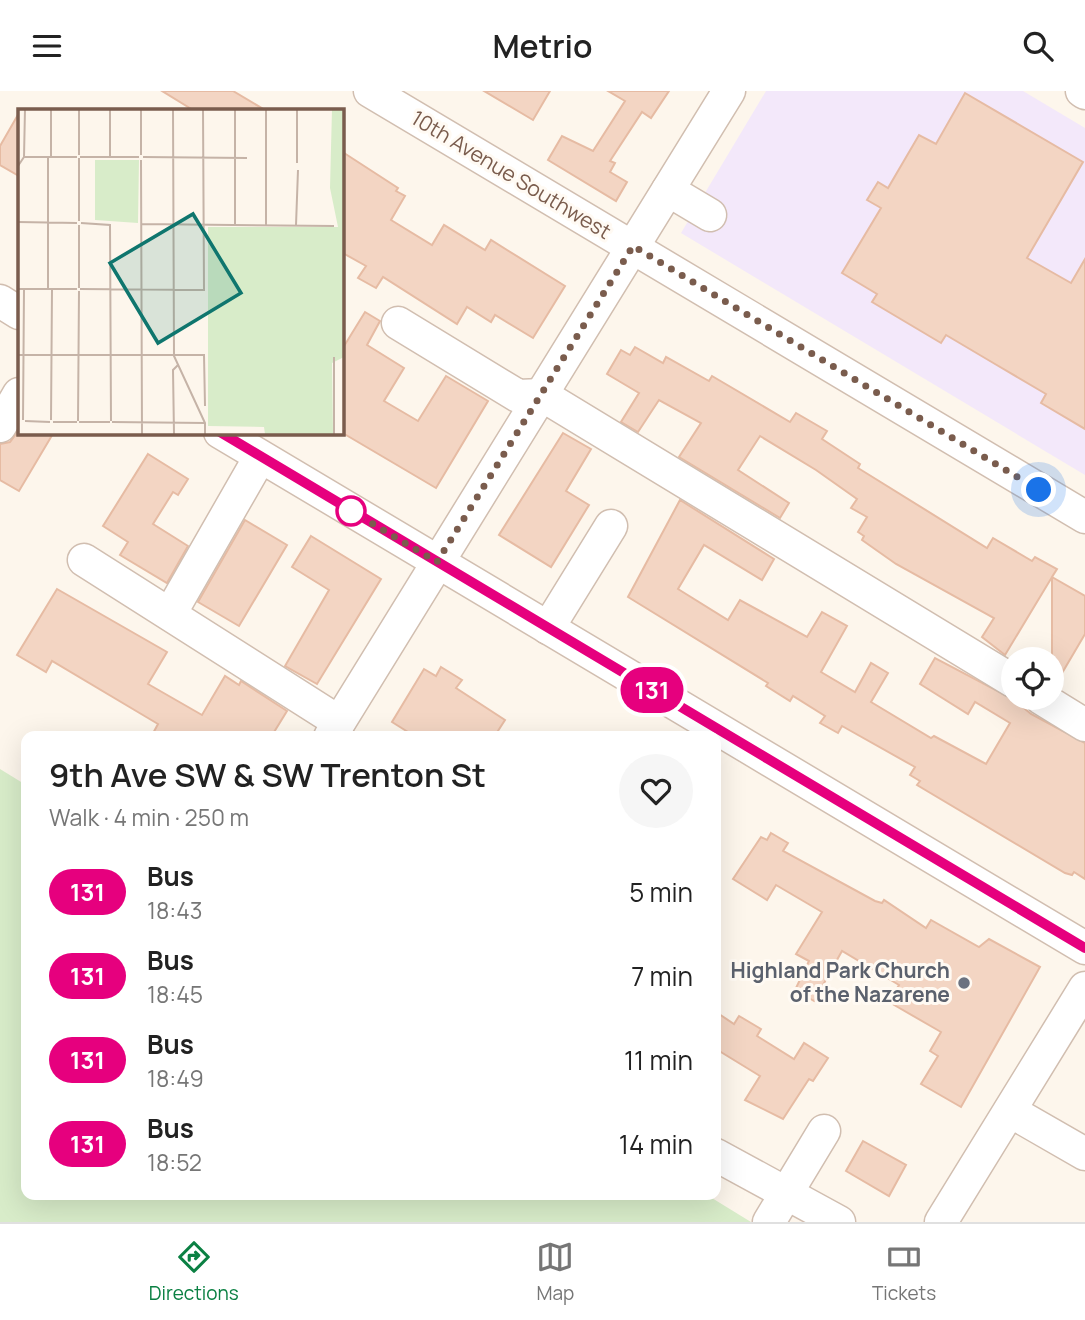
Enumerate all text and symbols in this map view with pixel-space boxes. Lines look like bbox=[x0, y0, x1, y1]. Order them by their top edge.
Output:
text: Metrio bbox=[492, 24, 593, 68]
icon: menu bbox=[28, 27, 66, 65]
icon: search bbox=[1019, 27, 1057, 65]
street label: 10th Avenue Southwest bbox=[406, 103, 617, 245]
inset map bbox=[18, 109, 343, 434]
your location bbox=[1021, 472, 1056, 507]
unlabelled marker bbox=[336, 496, 366, 526]
map controls bbox=[1001, 647, 1064, 710]
button: locate bbox=[1001, 647, 1064, 710]
line badge: 131 bbox=[612, 667, 692, 713]
text: 131 bbox=[635, 673, 669, 706]
text: 9th Ave SW & SW Trenton St bbox=[49, 752, 486, 797]
button: heart bbox=[619, 754, 693, 828]
text: Walk · 4 min · 250 m bbox=[49, 801, 249, 833]
text: Bus bbox=[147, 858, 194, 894]
text: 5 min bbox=[629, 874, 693, 910]
text: 131 bbox=[70, 875, 105, 908]
text: 18:43 bbox=[147, 894, 202, 926]
text: Bus bbox=[147, 942, 194, 978]
place label: Highland Park Church of the Nazarene bbox=[731, 956, 950, 1008]
text: 7 min bbox=[631, 958, 693, 994]
text: 131 bbox=[70, 959, 105, 992]
marker: Highland Park Church of the Nazarene bbox=[956, 975, 972, 991]
text: 18:45 bbox=[147, 978, 203, 1010]
text: Bus bbox=[147, 1026, 194, 1062]
text: 11 min bbox=[624, 1042, 693, 1078]
text: 131 bbox=[70, 1043, 105, 1076]
text: 18:49 bbox=[147, 1062, 204, 1094]
text: Bus bbox=[147, 1110, 194, 1146]
text: 14 min bbox=[619, 1126, 693, 1162]
text: 131 bbox=[70, 1127, 105, 1160]
text: 18:52 bbox=[147, 1146, 202, 1178]
tab: Directions bbox=[149, 1238, 239, 1306]
tab: Map bbox=[536, 1238, 574, 1306]
tab: Tickets bbox=[872, 1238, 936, 1306]

